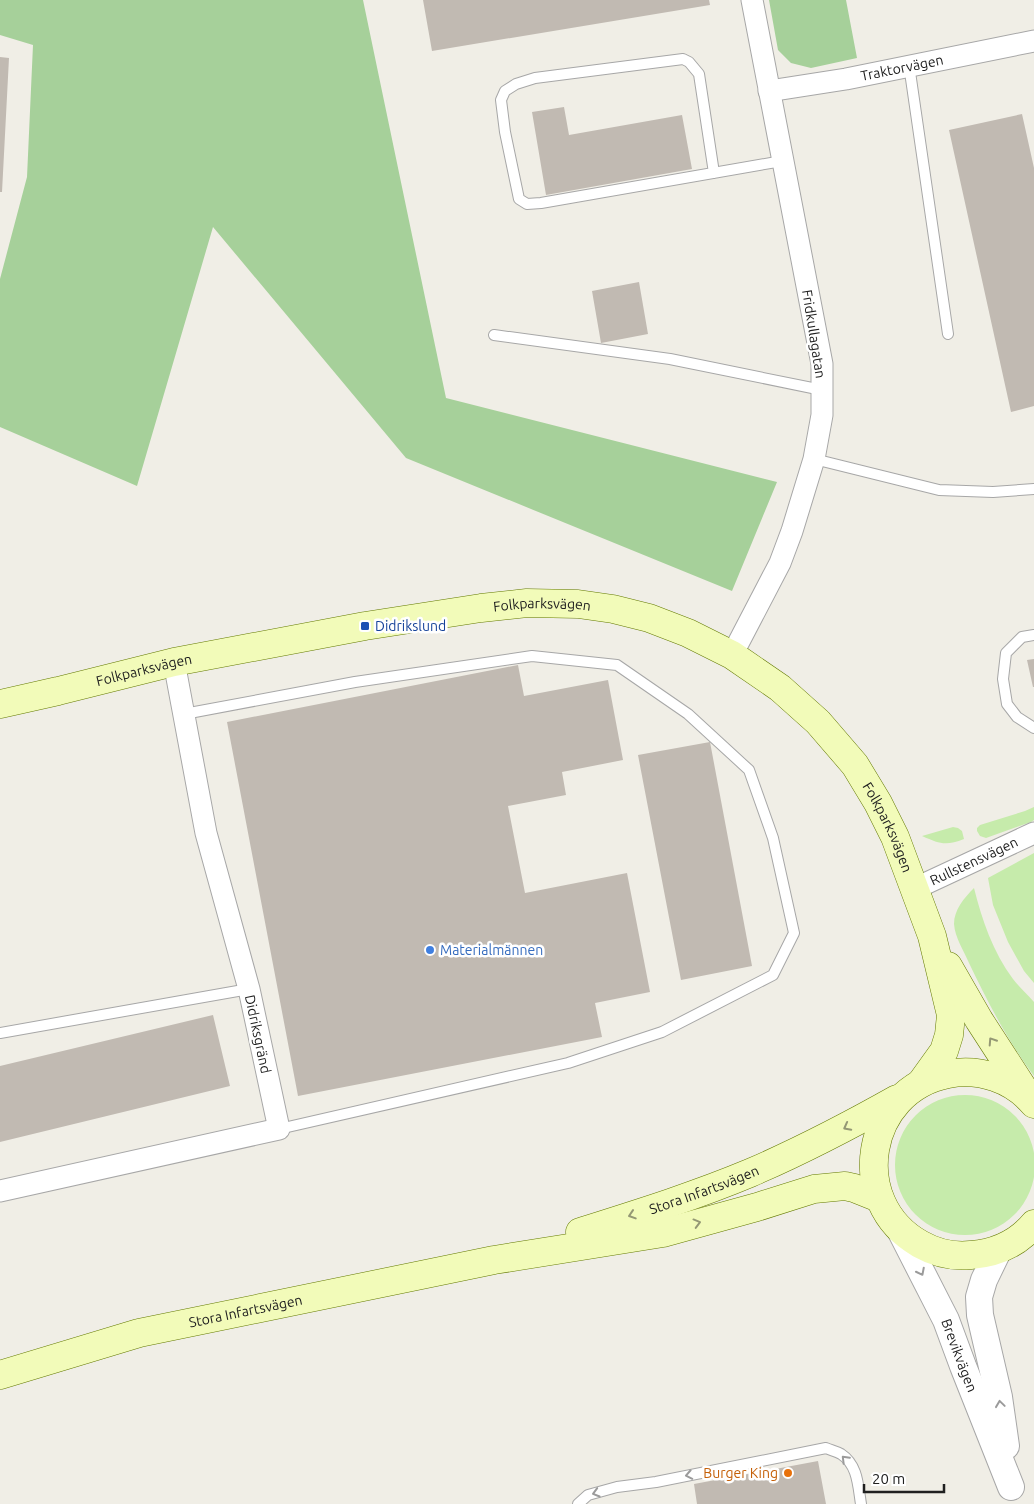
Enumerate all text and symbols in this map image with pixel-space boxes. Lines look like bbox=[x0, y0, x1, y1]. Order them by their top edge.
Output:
street label: Traktorvägen bbox=[859, 52, 945, 84]
street label: Fridkullagatan bbox=[799, 289, 829, 379]
street label: Folkparksvägen bbox=[492, 595, 592, 615]
place label: Didrikslund bbox=[375, 618, 446, 634]
marker: Didrikslund bbox=[359, 620, 371, 632]
street label: Folkparksvägen bbox=[94, 651, 193, 689]
street label: Folkparksvägen bbox=[859, 779, 915, 875]
street label: Rullstensvägen bbox=[927, 834, 1020, 888]
place label: Materialmännen bbox=[440, 942, 543, 958]
marker: Materialmännen bbox=[424, 944, 436, 956]
street label: Didriksgränd bbox=[242, 993, 274, 1075]
one-way arrow bbox=[989, 1037, 999, 1046]
one-way arrow bbox=[843, 1121, 852, 1131]
street label: Stora Infartsvägen bbox=[647, 1162, 761, 1217]
one-way arrow bbox=[629, 1210, 637, 1220]
one-way arrow bbox=[692, 1219, 700, 1229]
one-way arrow bbox=[915, 1267, 925, 1276]
street label: Stora Infartsvägen bbox=[187, 1292, 304, 1331]
street label: Brevikvägen bbox=[938, 1316, 980, 1394]
one-way arrow bbox=[995, 1400, 1006, 1408]
one-way arrow bbox=[842, 1456, 851, 1465]
scale bar bbox=[864, 1462, 944, 1494]
place label: Burger King bbox=[703, 1465, 778, 1481]
marker: Burger King bbox=[782, 1467, 794, 1479]
one-way arrow bbox=[685, 1469, 694, 1480]
text: 20 m bbox=[872, 1470, 905, 1487]
one-way arrow bbox=[592, 1487, 601, 1497]

